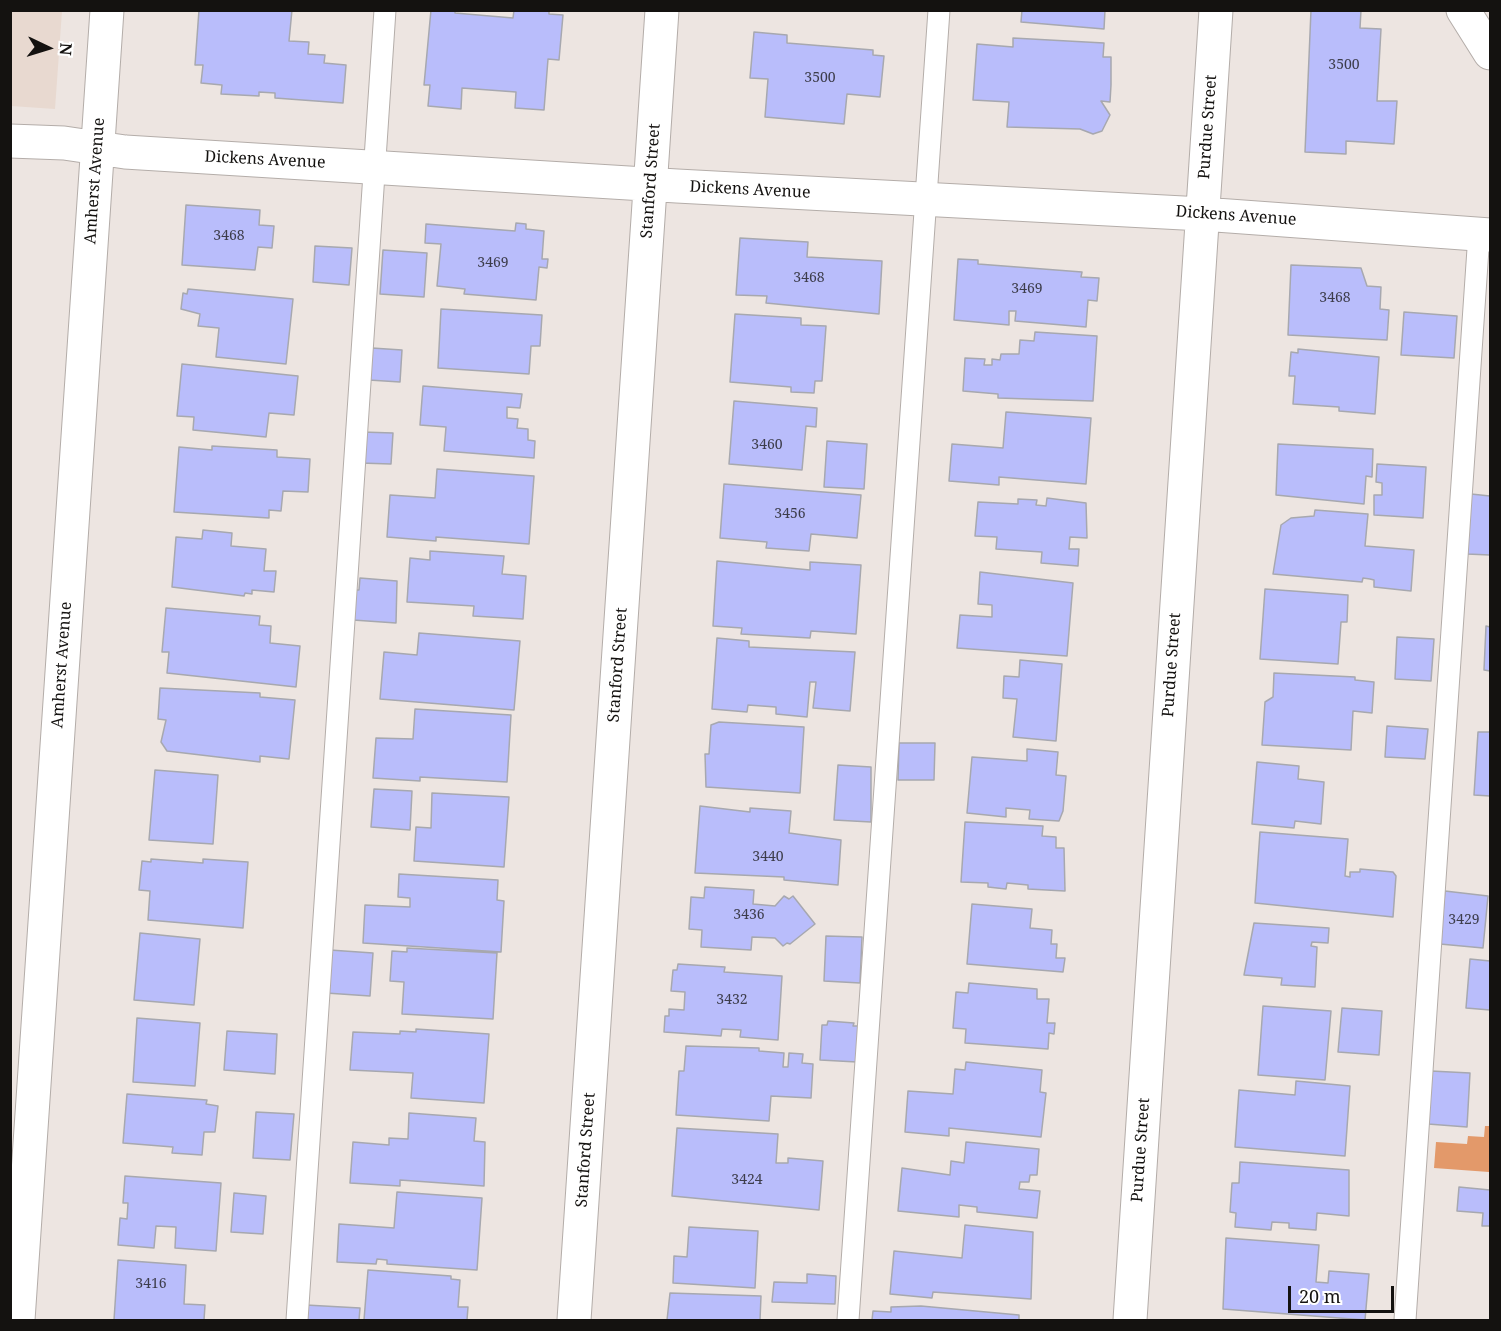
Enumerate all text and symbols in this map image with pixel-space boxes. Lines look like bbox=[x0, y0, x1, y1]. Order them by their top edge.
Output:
north arrow bbox=[18, 18, 78, 78]
text: N bbox=[55, 42, 77, 56]
house number: 3500 bbox=[1328, 57, 1360, 73]
house number: 3500 bbox=[804, 70, 836, 86]
street label: Purdue Street bbox=[1195, 74, 1221, 180]
street label: Amherst Avenue bbox=[81, 117, 109, 245]
street label: Stanford Street bbox=[637, 123, 665, 239]
street label: Dickens Avenue bbox=[204, 147, 326, 173]
street label: Dickens Avenue bbox=[689, 177, 811, 203]
street label: Dickens Avenue bbox=[1175, 202, 1297, 230]
house number: 3468 bbox=[213, 228, 245, 244]
house number: 3469 bbox=[477, 255, 509, 271]
house number: 3468 bbox=[793, 270, 825, 286]
house number: 3469 bbox=[1011, 281, 1043, 297]
house number: 3468 bbox=[1319, 290, 1351, 306]
house number: 3460 bbox=[751, 437, 783, 453]
house number: 3456 bbox=[774, 506, 806, 522]
street label: Amherst Avenue bbox=[48, 601, 76, 729]
street label: Stanford Street bbox=[604, 607, 632, 723]
street label: Purdue Street bbox=[1159, 612, 1185, 718]
house number: 3440 bbox=[752, 849, 784, 865]
house number: 3436 bbox=[733, 907, 765, 923]
house number: 3429 bbox=[1448, 912, 1480, 928]
house number: 3432 bbox=[716, 992, 748, 1008]
street label: Stanford Street bbox=[572, 1092, 600, 1208]
street label: Purdue Street bbox=[1128, 1097, 1154, 1203]
house number: 3424 bbox=[731, 1172, 763, 1188]
scale bar bbox=[1291, 1274, 1398, 1312]
house number: 3416 bbox=[135, 1276, 167, 1292]
text: 20 m bbox=[1299, 1284, 1341, 1308]

